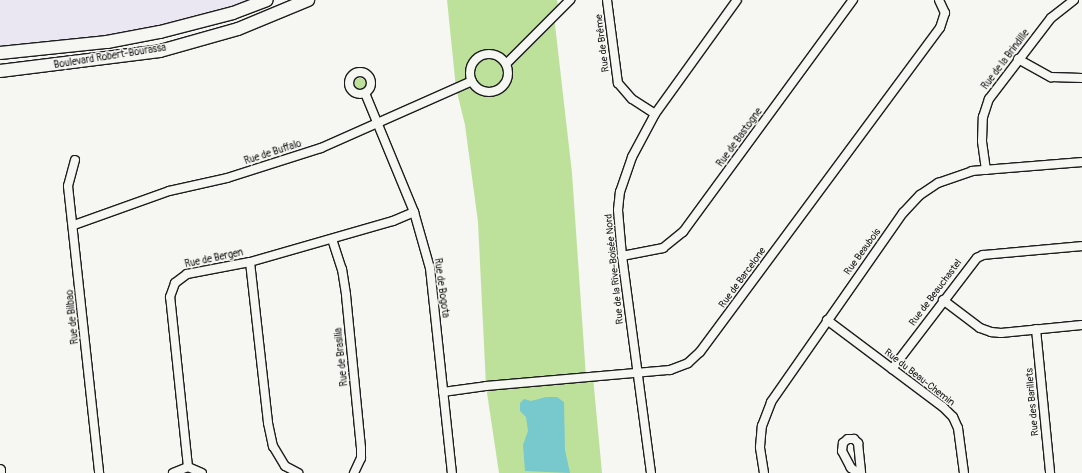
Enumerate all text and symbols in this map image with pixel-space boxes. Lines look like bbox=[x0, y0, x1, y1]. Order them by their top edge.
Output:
street label: Rue de Brême bbox=[593, 13, 613, 73]
street label: Rue de la Brindille bbox=[979, 28, 1033, 92]
street label: Boulevard Robert-Bourassa bbox=[53, 42, 167, 72]
street label: Rue de Bastogne bbox=[715, 106, 765, 170]
street label: Rue de Buffalo bbox=[243, 138, 303, 168]
street label: Rue de la Rive-Boisée Nord bbox=[603, 213, 627, 325]
street label: Rue Beaubois bbox=[842, 226, 884, 278]
street label: Rue de Barcelone bbox=[717, 245, 769, 311]
street label: Rue de Bergen bbox=[184, 247, 244, 271]
street label: Rue de Bogota bbox=[431, 257, 451, 319]
street label: Rue de Beauchastel bbox=[907, 257, 965, 329]
street label: Rue de Bilbao bbox=[64, 289, 82, 345]
street label: Rue de Brasilia bbox=[333, 327, 351, 387]
street label: Rue du Beau-Chemin bbox=[881, 347, 957, 409]
street label: Rue des Barillets bbox=[1024, 367, 1042, 437]

